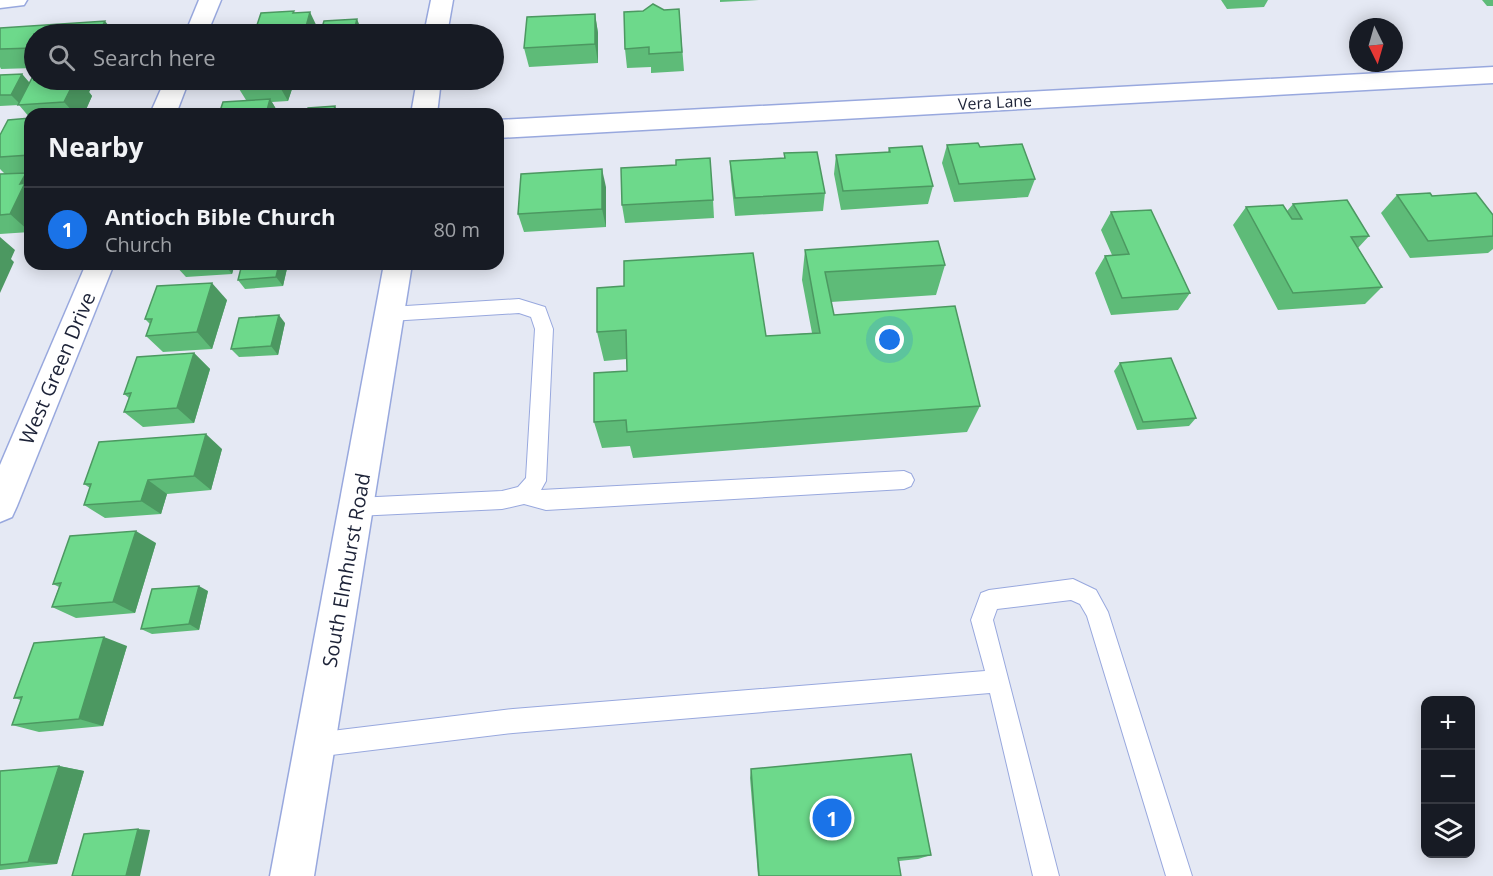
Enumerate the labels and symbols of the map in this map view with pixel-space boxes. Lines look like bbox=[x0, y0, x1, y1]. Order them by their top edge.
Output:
north arrow bbox=[1349, 18, 1403, 72]
street label: Vera Lane bbox=[957, 89, 1033, 115]
street label: West Green Drive bbox=[13, 288, 101, 448]
your location bbox=[875, 325, 904, 354]
street label: South Elmhurst Road bbox=[316, 471, 376, 669]
pin: 1 bbox=[812, 796, 852, 840]

